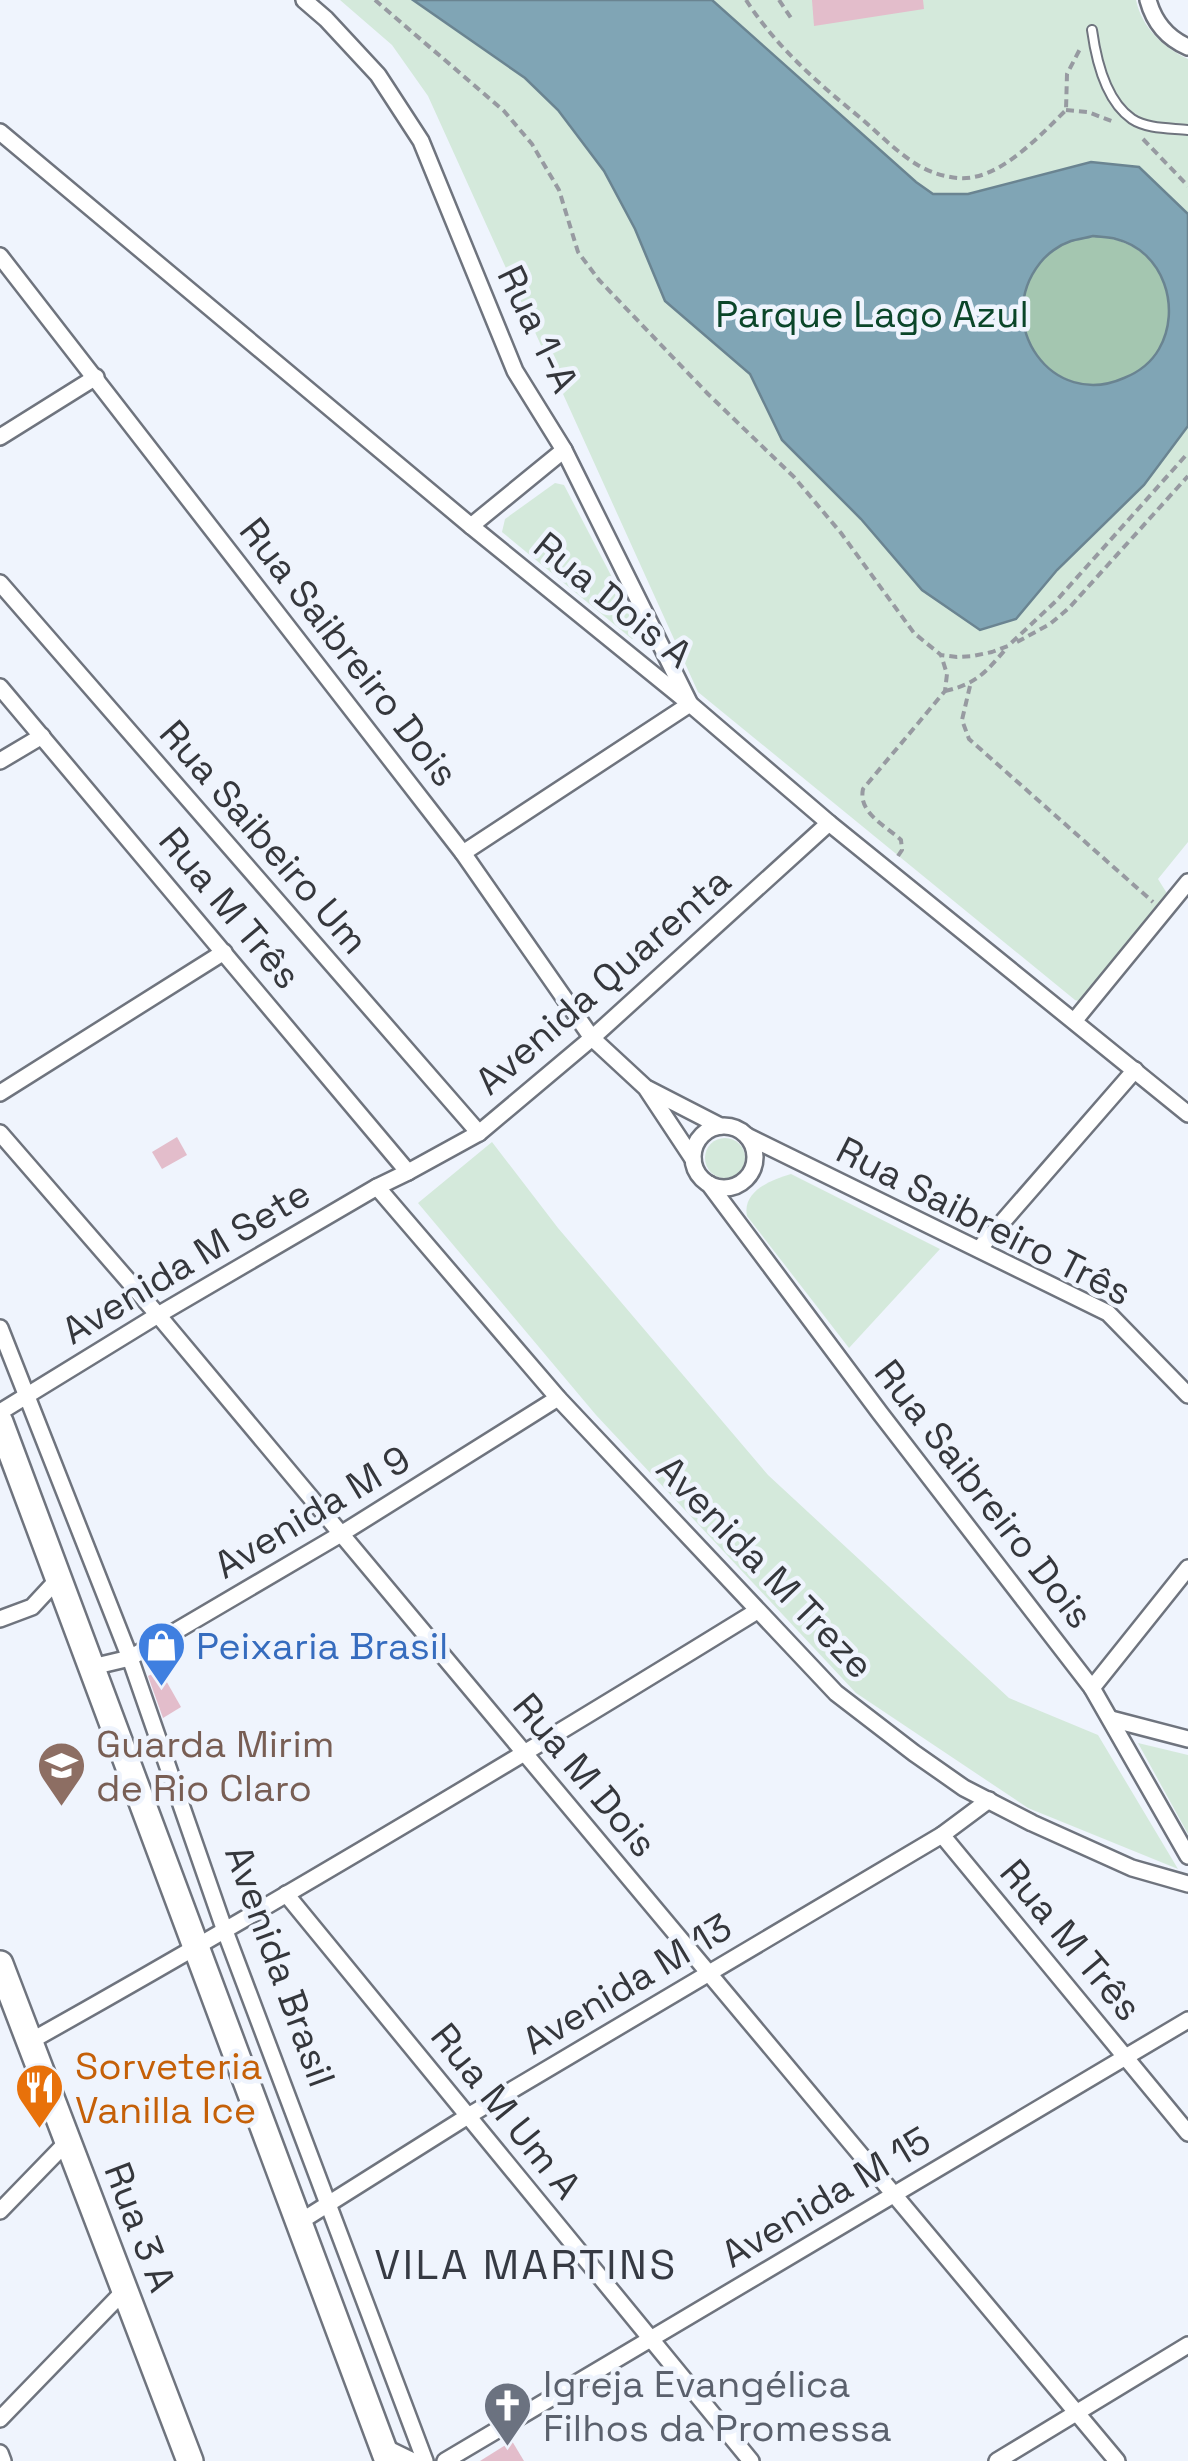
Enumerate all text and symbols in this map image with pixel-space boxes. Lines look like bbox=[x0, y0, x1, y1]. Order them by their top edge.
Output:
street label: Rua 1-A bbox=[487, 258, 589, 400]
park label: Parque Lago Azul bbox=[715, 290, 1029, 338]
street label: Rua Saibreiro Dois bbox=[229, 508, 469, 796]
street label: Rua Dois A bbox=[524, 522, 702, 678]
street label: Rua Saibeiro Um bbox=[149, 710, 379, 964]
street label: Rua M Três bbox=[149, 817, 311, 999]
street label: Avenida Quarenta bbox=[465, 857, 741, 1105]
street label: Rua Saibreiro Três bbox=[828, 1126, 1140, 1316]
street label: Avenida M Sete bbox=[53, 1169, 319, 1355]
street label: Rua Saibreiro Dois bbox=[864, 1350, 1104, 1638]
street label: Avenida M 9 bbox=[205, 1435, 419, 1589]
street label: Avenida M Treze bbox=[646, 1445, 884, 1689]
shop icon: Peixaria Brasil bbox=[135, 1620, 187, 1688]
place label: Peixaria Brasil bbox=[196, 1622, 448, 1670]
street label: Rua M Dois bbox=[502, 1683, 668, 1867]
place label: Guarda Mirim de Rio Claro bbox=[96, 1720, 334, 1812]
school or university icon: Guarda Mirim de Rio Claro bbox=[35, 1740, 87, 1808]
street label: Avenida Brasil bbox=[214, 1839, 346, 2093]
street label: Rua M Três bbox=[990, 1849, 1152, 2031]
street label: Avenida M 13 bbox=[514, 1903, 740, 2065]
street label: Rua M Um A bbox=[420, 2013, 592, 2209]
place label: Sorveteria Vanilla Ice bbox=[75, 2042, 262, 2134]
restaurant icon: Sorveteria Vanilla Ice bbox=[14, 2062, 66, 2130]
street label: Avenida M 15 bbox=[713, 2116, 939, 2278]
street label: Rua 3 A bbox=[93, 2155, 187, 2299]
district label: VILA MARTINS bbox=[374, 2238, 678, 2291]
place label: Igreja Evangélica Filhos da Promessa bbox=[543, 2360, 892, 2452]
church icon: Igreja Evangélica Filhos da Promessa bbox=[482, 2380, 534, 2448]

